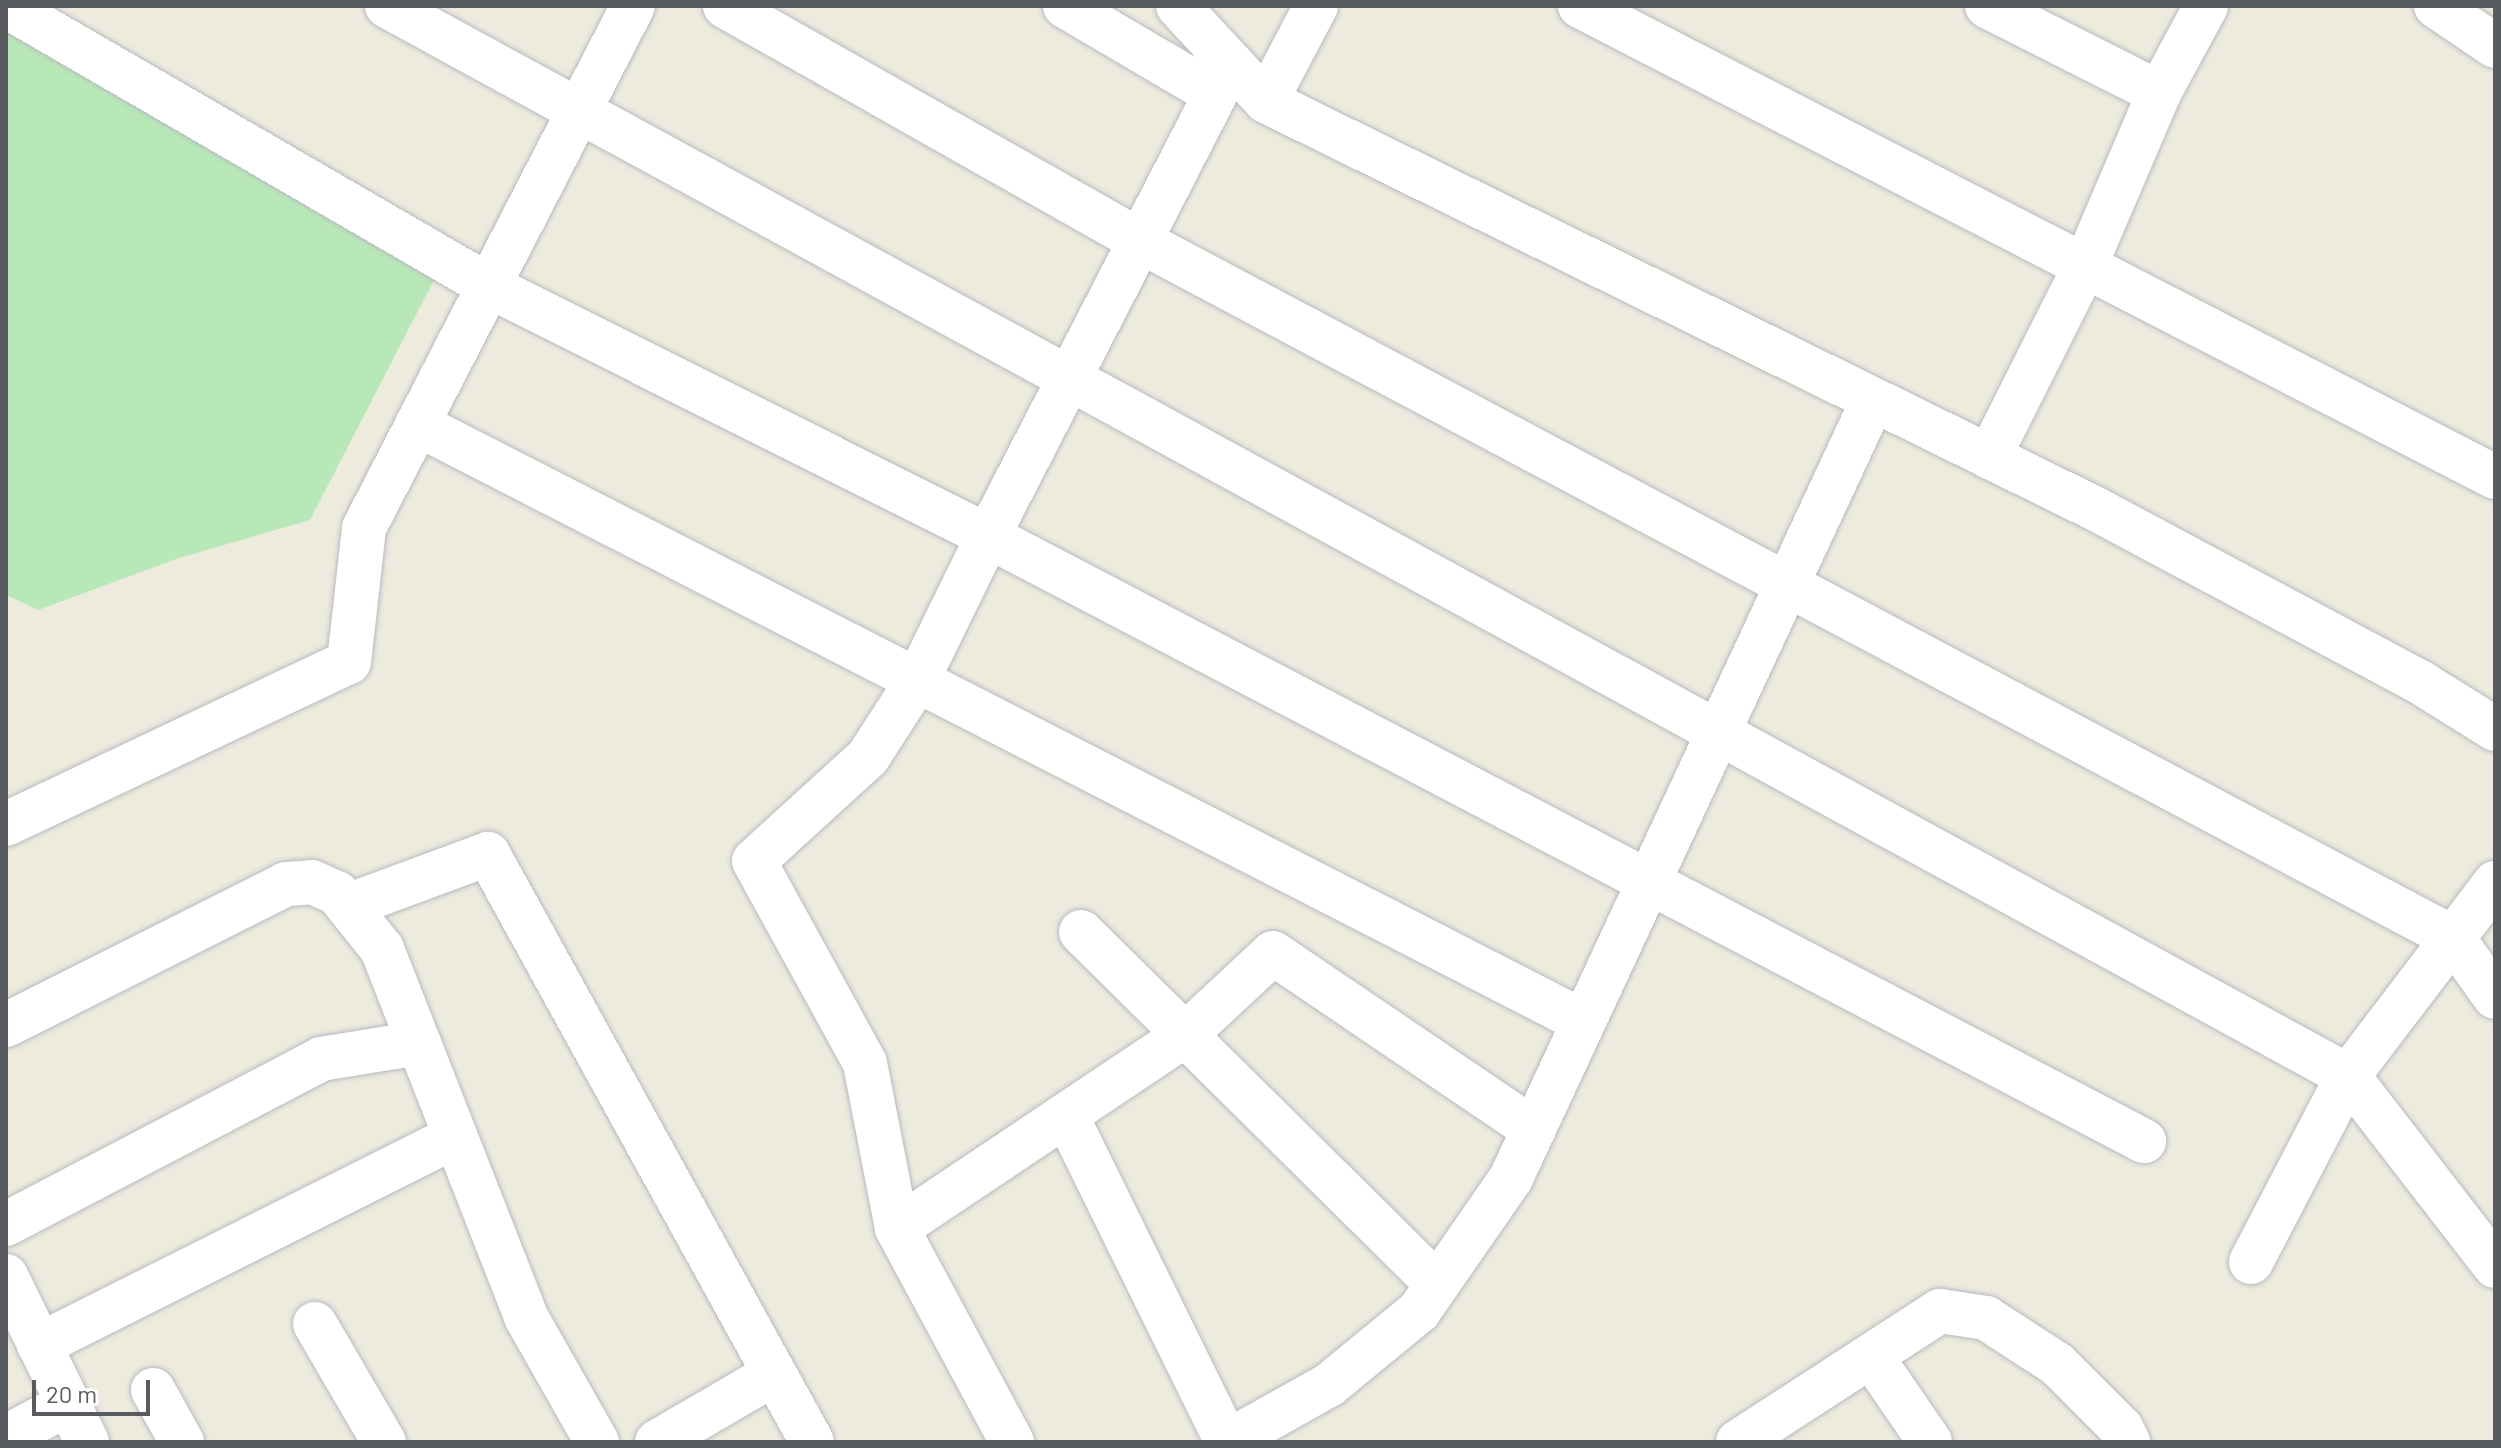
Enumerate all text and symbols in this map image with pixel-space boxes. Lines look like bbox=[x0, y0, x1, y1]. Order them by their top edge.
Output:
scale bar bbox=[36, 1364, 154, 1414]
text: 20 m bbox=[46, 1379, 97, 1408]

